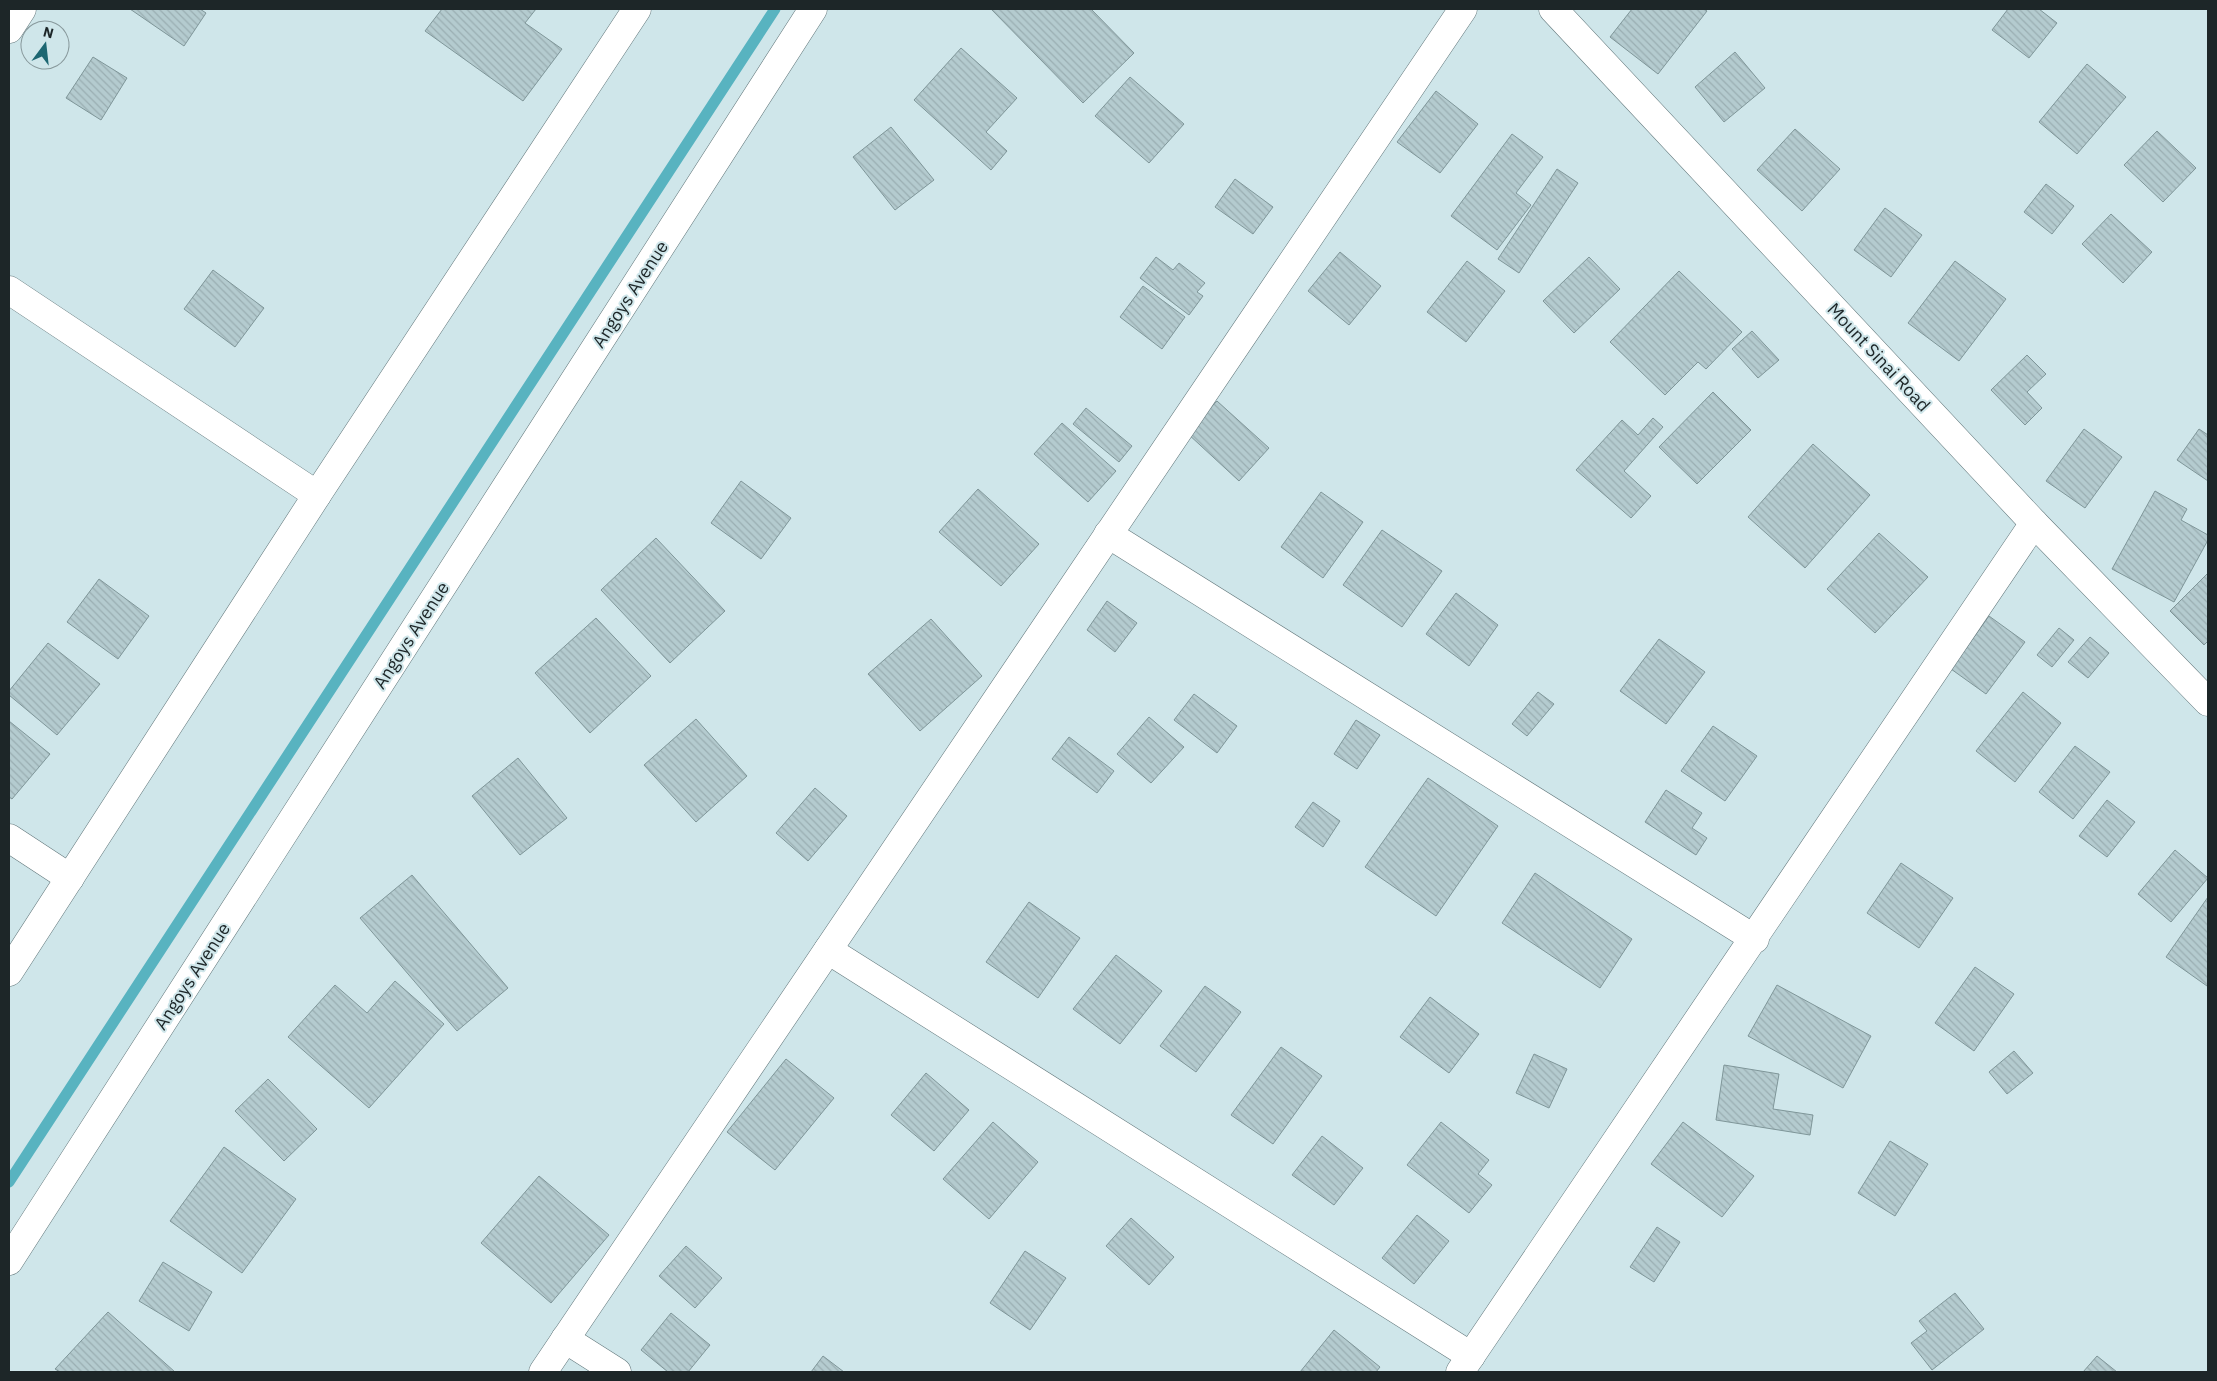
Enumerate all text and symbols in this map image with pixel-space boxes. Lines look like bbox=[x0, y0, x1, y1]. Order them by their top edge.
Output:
north arrow bbox=[20, 20, 70, 70]
text: N bbox=[41, 22, 56, 42]
street label: Angoys Avenue bbox=[587, 236, 673, 352]
street label: Mount Sinai Road bbox=[1823, 298, 1935, 416]
street label: Angoys Avenue bbox=[368, 577, 454, 693]
street label: Angoys Avenue bbox=[149, 918, 235, 1034]

